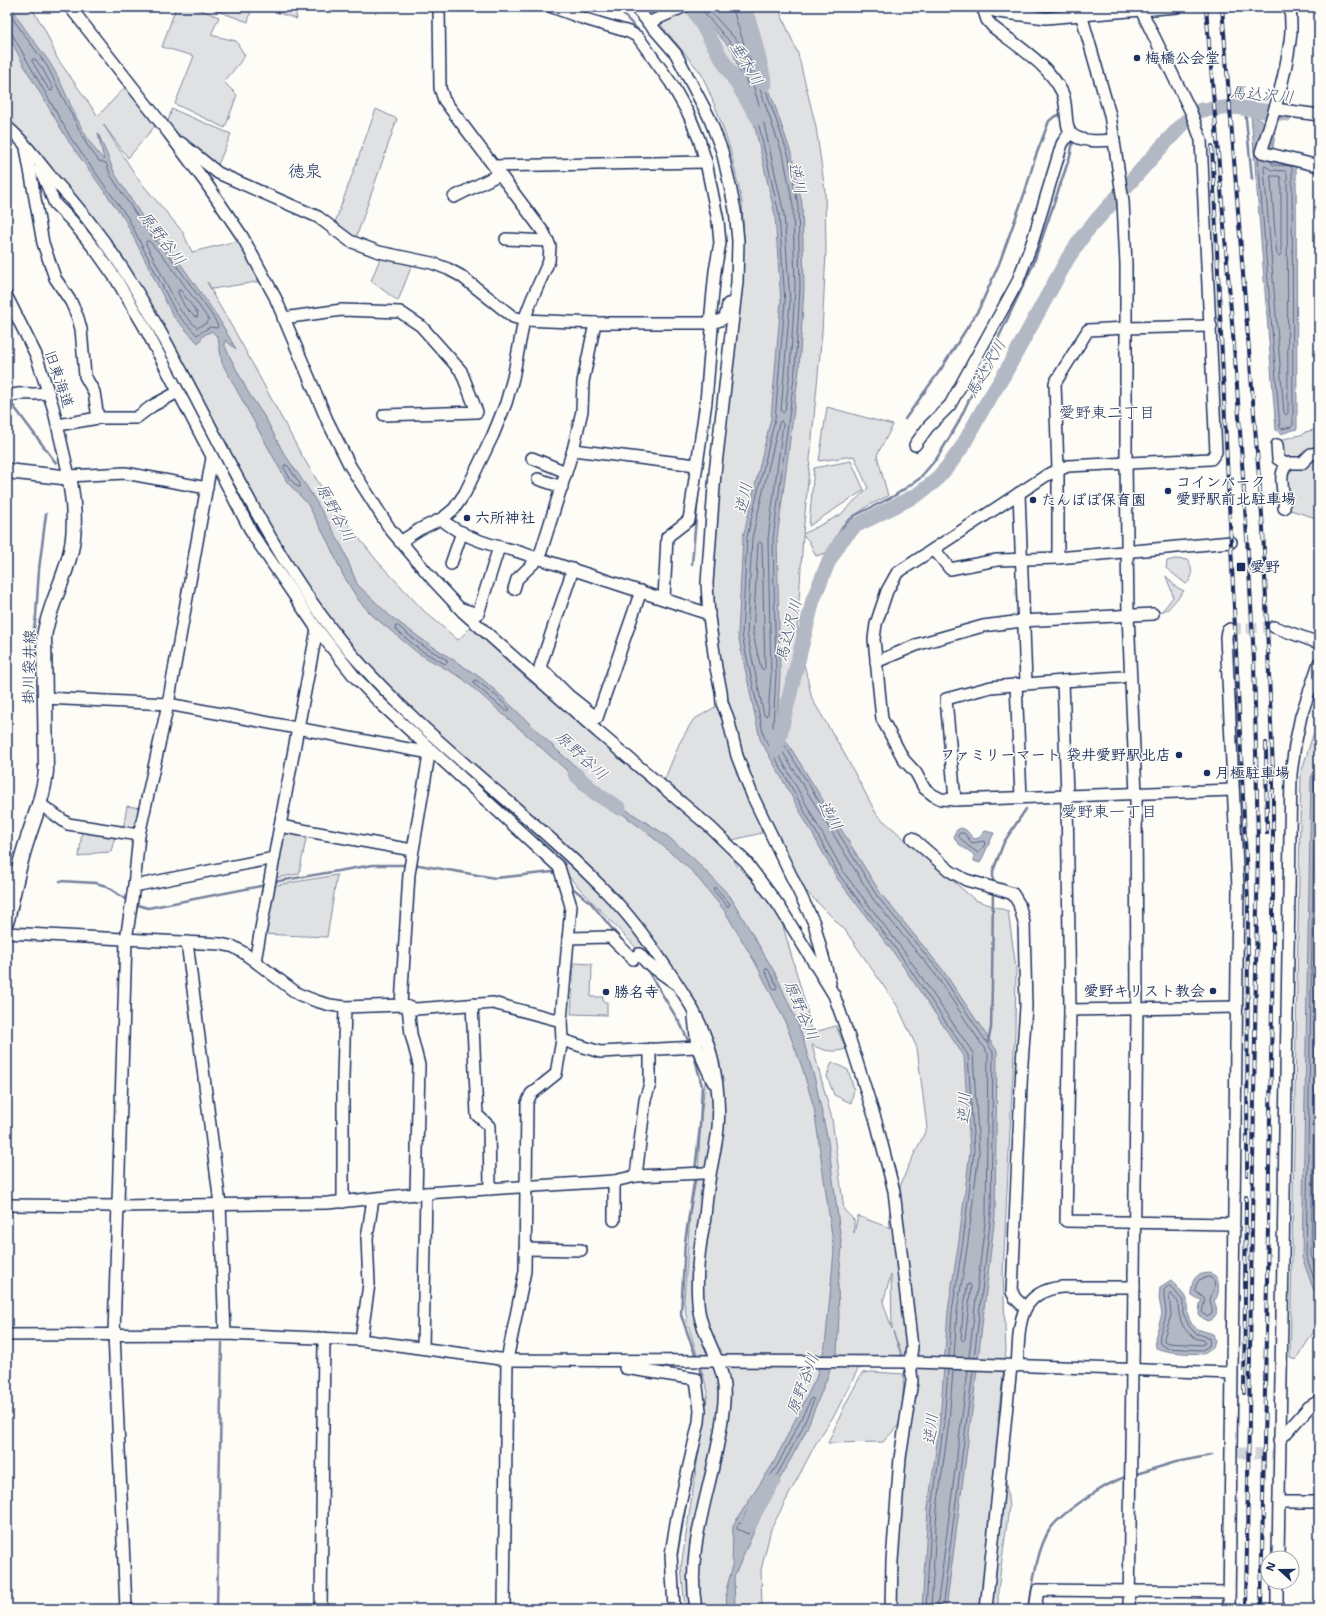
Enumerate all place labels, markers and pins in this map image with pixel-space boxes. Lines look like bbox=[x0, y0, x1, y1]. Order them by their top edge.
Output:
place label: 梅橋公会堂 bbox=[1145, 48, 1220, 68]
marker: 梅橋公会堂 bbox=[1132, 53, 1142, 63]
place label: コインパーク 愛野駅前北駐車場 bbox=[1176, 472, 1296, 509]
marker: コインパーク 愛野駅前北駐車場 bbox=[1163, 486, 1173, 496]
place label: たんぽぽ保育園 bbox=[1041, 490, 1146, 510]
marker: たんぽぽ保育園 bbox=[1028, 495, 1038, 505]
place label: 六所神社 bbox=[475, 508, 535, 528]
marker: 六所神社 bbox=[462, 513, 472, 523]
place label: 愛野 bbox=[1250, 557, 1280, 577]
marker: 愛野 bbox=[1235, 561, 1247, 573]
place label: ファミリーマート 袋井愛野駅北店 bbox=[940, 745, 1171, 765]
marker: ファミリーマート 袋井愛野駅北店 bbox=[1174, 750, 1184, 760]
place label: 月極駐車場 bbox=[1215, 763, 1290, 783]
marker: 月極駐車場 bbox=[1202, 768, 1212, 778]
place label: 愛野キリスト教会 bbox=[1084, 981, 1205, 1001]
place label: 勝名寺 bbox=[614, 982, 659, 1002]
marker: 愛野キリスト教会 bbox=[1208, 986, 1218, 996]
marker: 勝名寺 bbox=[601, 987, 611, 997]

